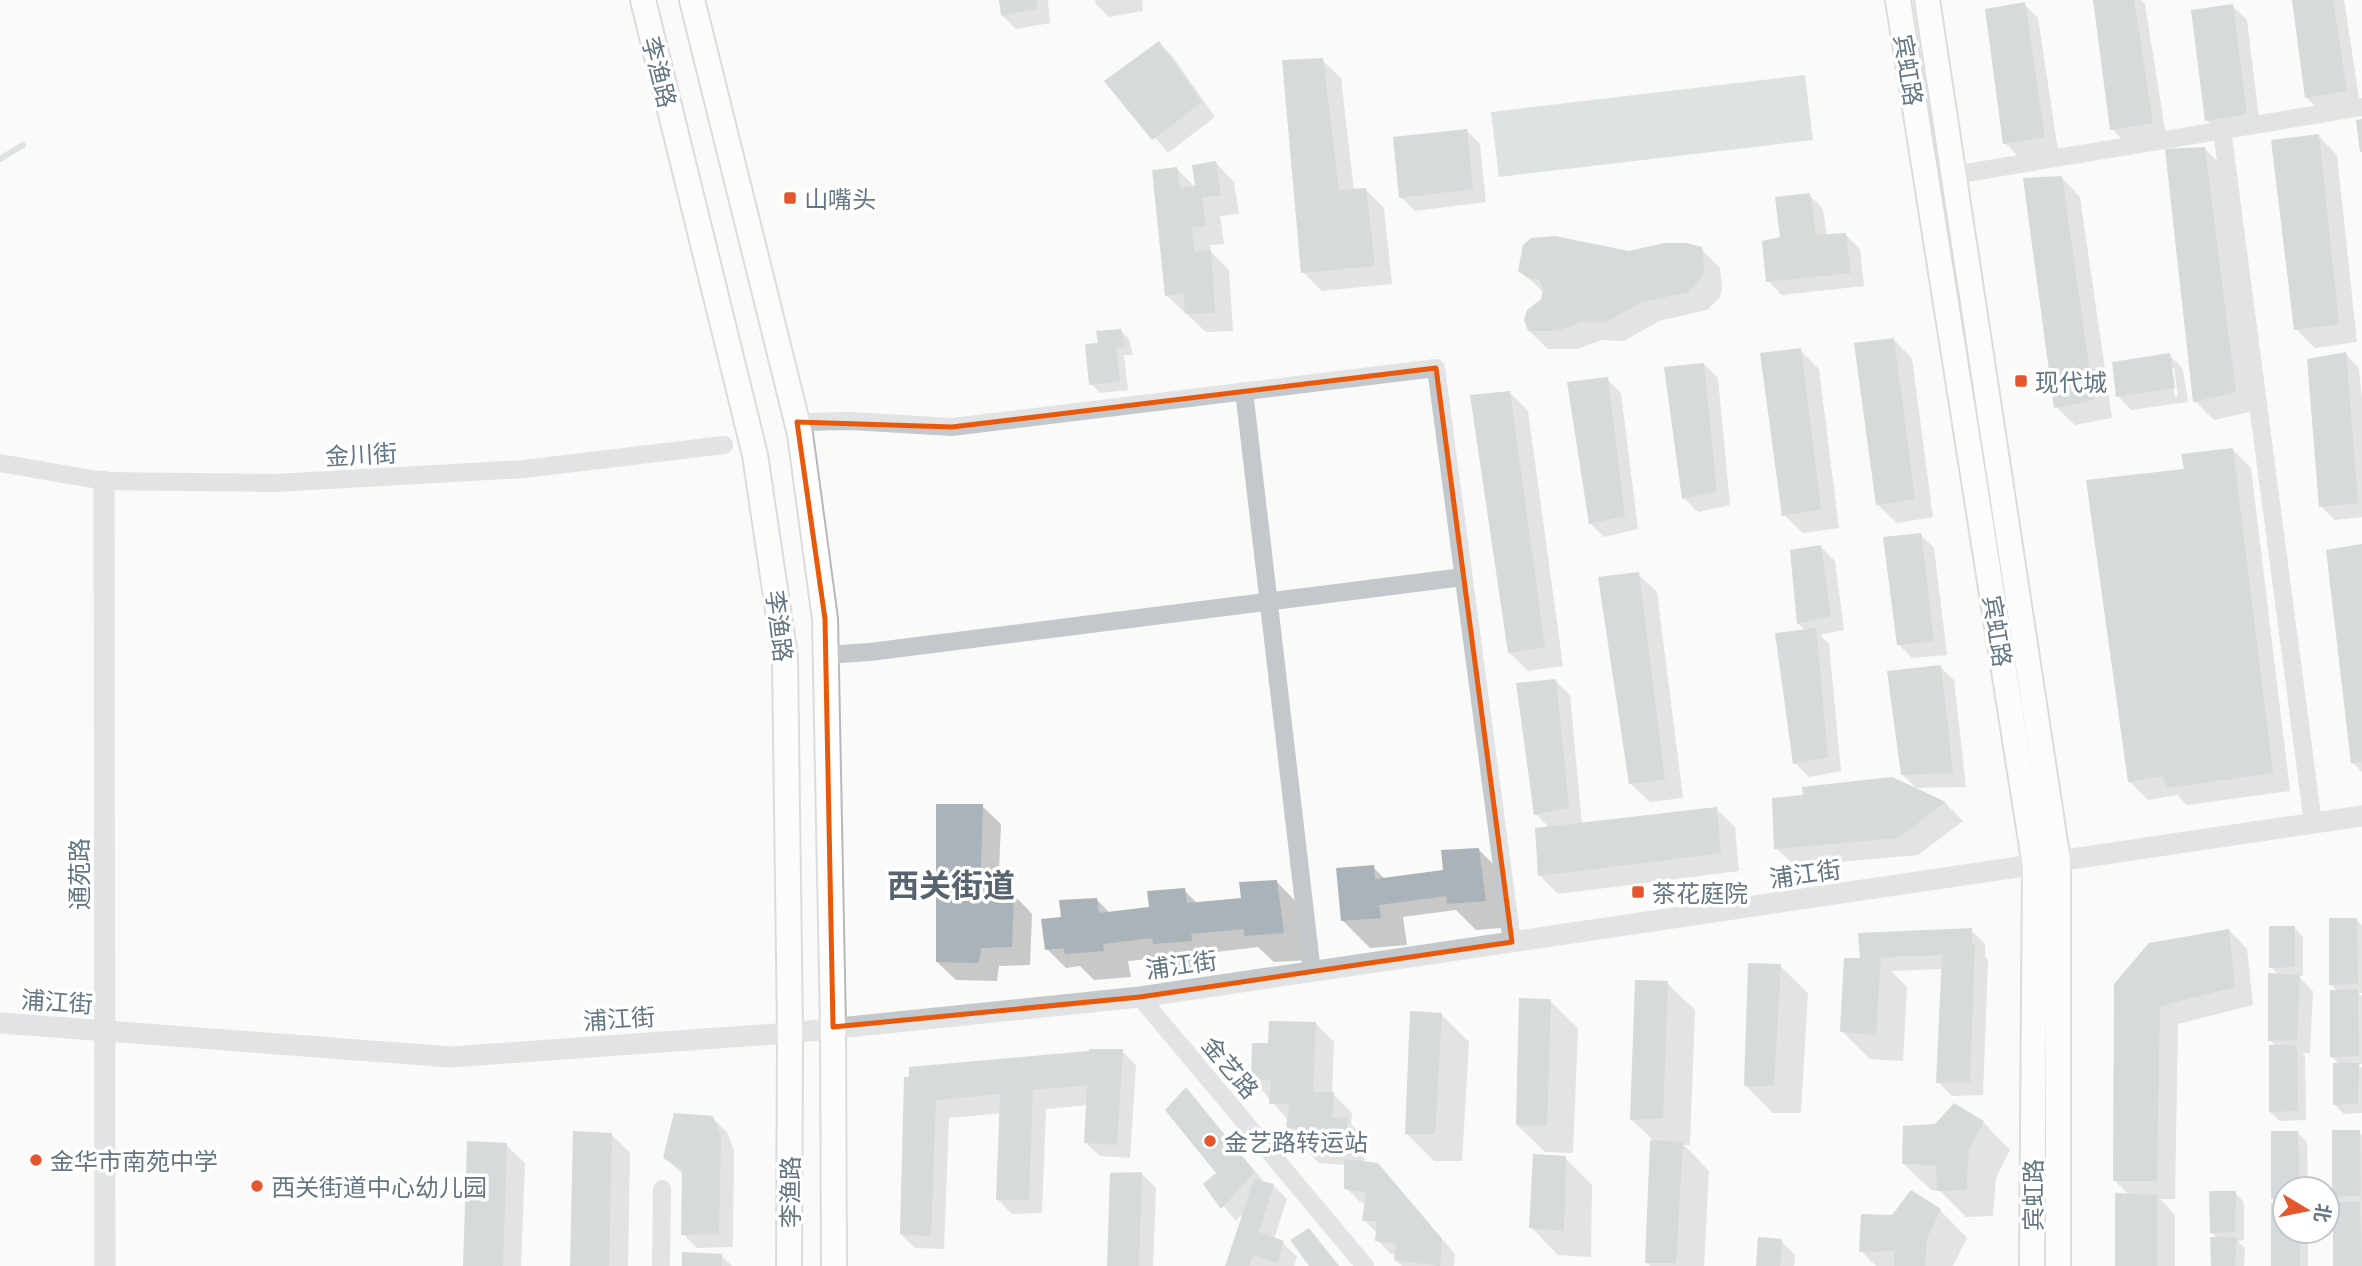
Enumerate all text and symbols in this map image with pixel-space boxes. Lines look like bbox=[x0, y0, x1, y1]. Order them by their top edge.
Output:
street label: 宾虹路 bbox=[1887, 32, 1931, 108]
street label: 李渔路 bbox=[635, 33, 685, 111]
place label: 山嘴头 bbox=[804, 182, 876, 215]
marker: 山嘴头 bbox=[782, 190, 798, 206]
place label: 现代城 bbox=[2035, 365, 2107, 398]
marker: 现代城 bbox=[2013, 373, 2029, 389]
street label: 金川街 bbox=[324, 436, 398, 472]
street label: 李渔路 bbox=[759, 588, 801, 664]
street label: 宾虹路 bbox=[1976, 593, 2020, 669]
street label: 通苑路 bbox=[62, 838, 95, 910]
street label: 浦江街 bbox=[1767, 852, 1843, 894]
district label: 西关街道 bbox=[887, 863, 1015, 906]
place label: 茶花庭院 bbox=[1652, 876, 1748, 909]
marker: 茶花庭院 bbox=[1630, 884, 1646, 900]
street label: 浦江街 bbox=[1143, 943, 1219, 985]
street label: 浦江街 bbox=[20, 982, 94, 1020]
street label: 浦江街 bbox=[582, 999, 656, 1037]
street label: 金艺路 bbox=[1195, 1029, 1267, 1105]
place label: 金艺路转运站 bbox=[1224, 1125, 1368, 1158]
marker: 金艺路转运站 bbox=[1202, 1133, 1218, 1149]
place label: 金华市南苑中学 bbox=[50, 1144, 218, 1177]
marker: 金华市南苑中学 bbox=[28, 1152, 44, 1168]
street label: 李渔路 bbox=[773, 1156, 806, 1228]
street label: 宾虹路 bbox=[2016, 1159, 2049, 1231]
place label: 西关街道中心幼儿园 bbox=[271, 1170, 487, 1203]
north arrow bbox=[2271, 1175, 2341, 1245]
marker: 西关街道中心幼儿园 bbox=[249, 1178, 265, 1194]
text: 北 bbox=[2308, 1201, 2337, 1225]

